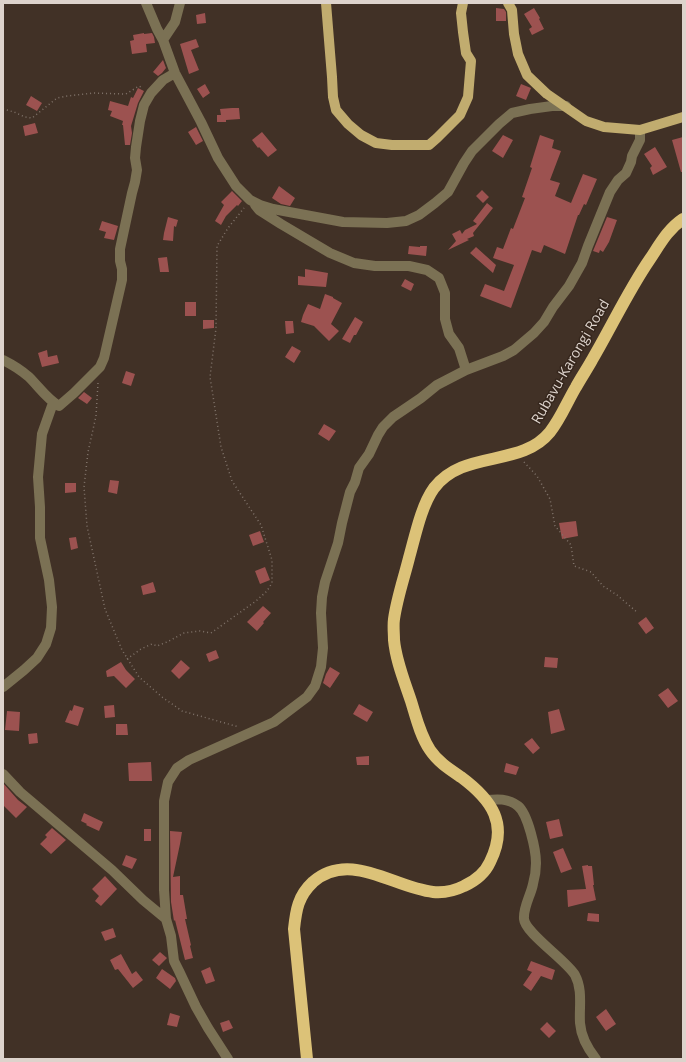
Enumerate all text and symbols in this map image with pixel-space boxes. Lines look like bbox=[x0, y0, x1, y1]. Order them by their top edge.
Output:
street label: Rubavu-Karongi Road bbox=[528, 297, 614, 427]

